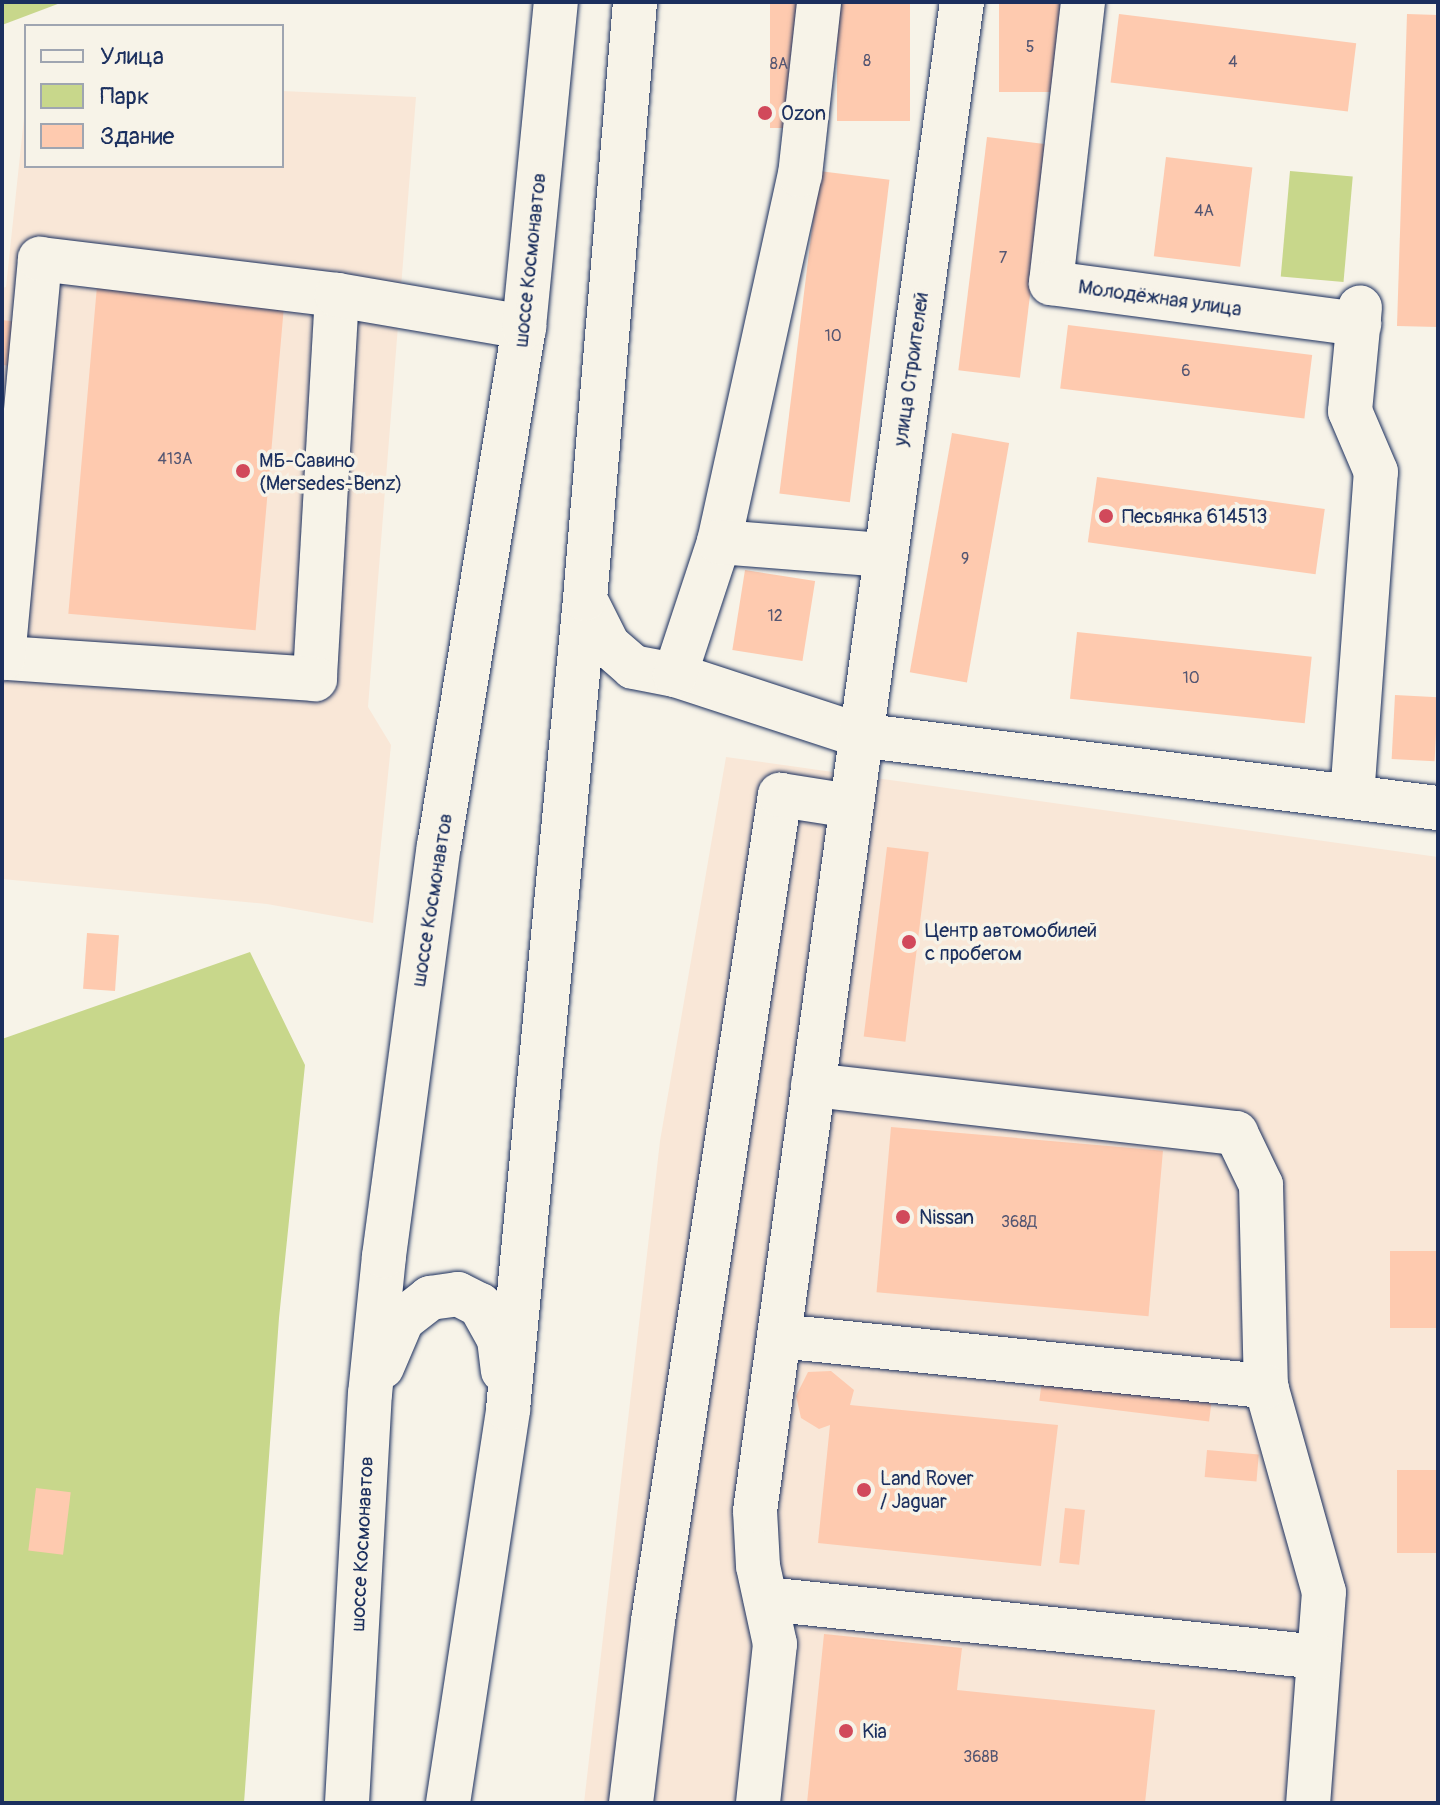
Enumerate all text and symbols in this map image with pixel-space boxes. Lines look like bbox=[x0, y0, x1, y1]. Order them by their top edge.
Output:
legend bbox=[24, 24, 284, 168]
house number: 5 bbox=[1026, 37, 1034, 57]
text: Улица bbox=[100, 42, 164, 71]
house number: 8 bbox=[863, 51, 871, 71]
house number: 4 bbox=[1228, 52, 1238, 72]
house number: 8А bbox=[770, 54, 788, 74]
text: Парк bbox=[100, 82, 149, 111]
place label: Ozon bbox=[781, 101, 826, 125]
marker: Ozon bbox=[756, 104, 774, 122]
text: Здание bbox=[100, 122, 174, 151]
street label: шоссе Космонавтов bbox=[509, 171, 551, 349]
house number: 4А bbox=[1194, 201, 1214, 221]
house number: 7 bbox=[999, 248, 1007, 268]
street label: Молодёжная улица bbox=[1077, 275, 1243, 321]
street label: улица Строителей bbox=[888, 290, 934, 448]
house number: 10 bbox=[824, 326, 842, 346]
house number: 6 bbox=[1181, 361, 1191, 381]
place label: МБ-Савино (Mersedes-Benz) bbox=[259, 448, 402, 495]
house number: 413А bbox=[158, 449, 192, 469]
marker: МБ-Савино (Mersedes-Benz) bbox=[234, 462, 252, 480]
place label: Песьянка 614513 bbox=[1122, 504, 1267, 528]
marker: Песьянка 614513 bbox=[1097, 507, 1115, 525]
house number: 9 bbox=[961, 549, 969, 569]
house number: 12 bbox=[767, 606, 783, 626]
house number: 10 bbox=[1182, 668, 1200, 688]
street label: шоссе Космонавтов bbox=[406, 811, 458, 989]
place label: Центр автомобилей с пробегом bbox=[925, 918, 1097, 965]
marker: Центр автомобилей с пробегом bbox=[900, 933, 918, 951]
place label: Nissan bbox=[919, 1205, 974, 1229]
marker: Nissan bbox=[894, 1208, 912, 1226]
house number: 368Д bbox=[1001, 1212, 1037, 1232]
street label: шоссе Космонавтов bbox=[345, 1456, 379, 1632]
place label: Land Rover / Jaguar bbox=[880, 1466, 974, 1513]
marker: Land Rover / Jaguar bbox=[855, 1481, 873, 1499]
place label: Kia bbox=[862, 1719, 887, 1743]
marker: Kia bbox=[837, 1722, 855, 1740]
house number: 368В bbox=[963, 1747, 999, 1767]

